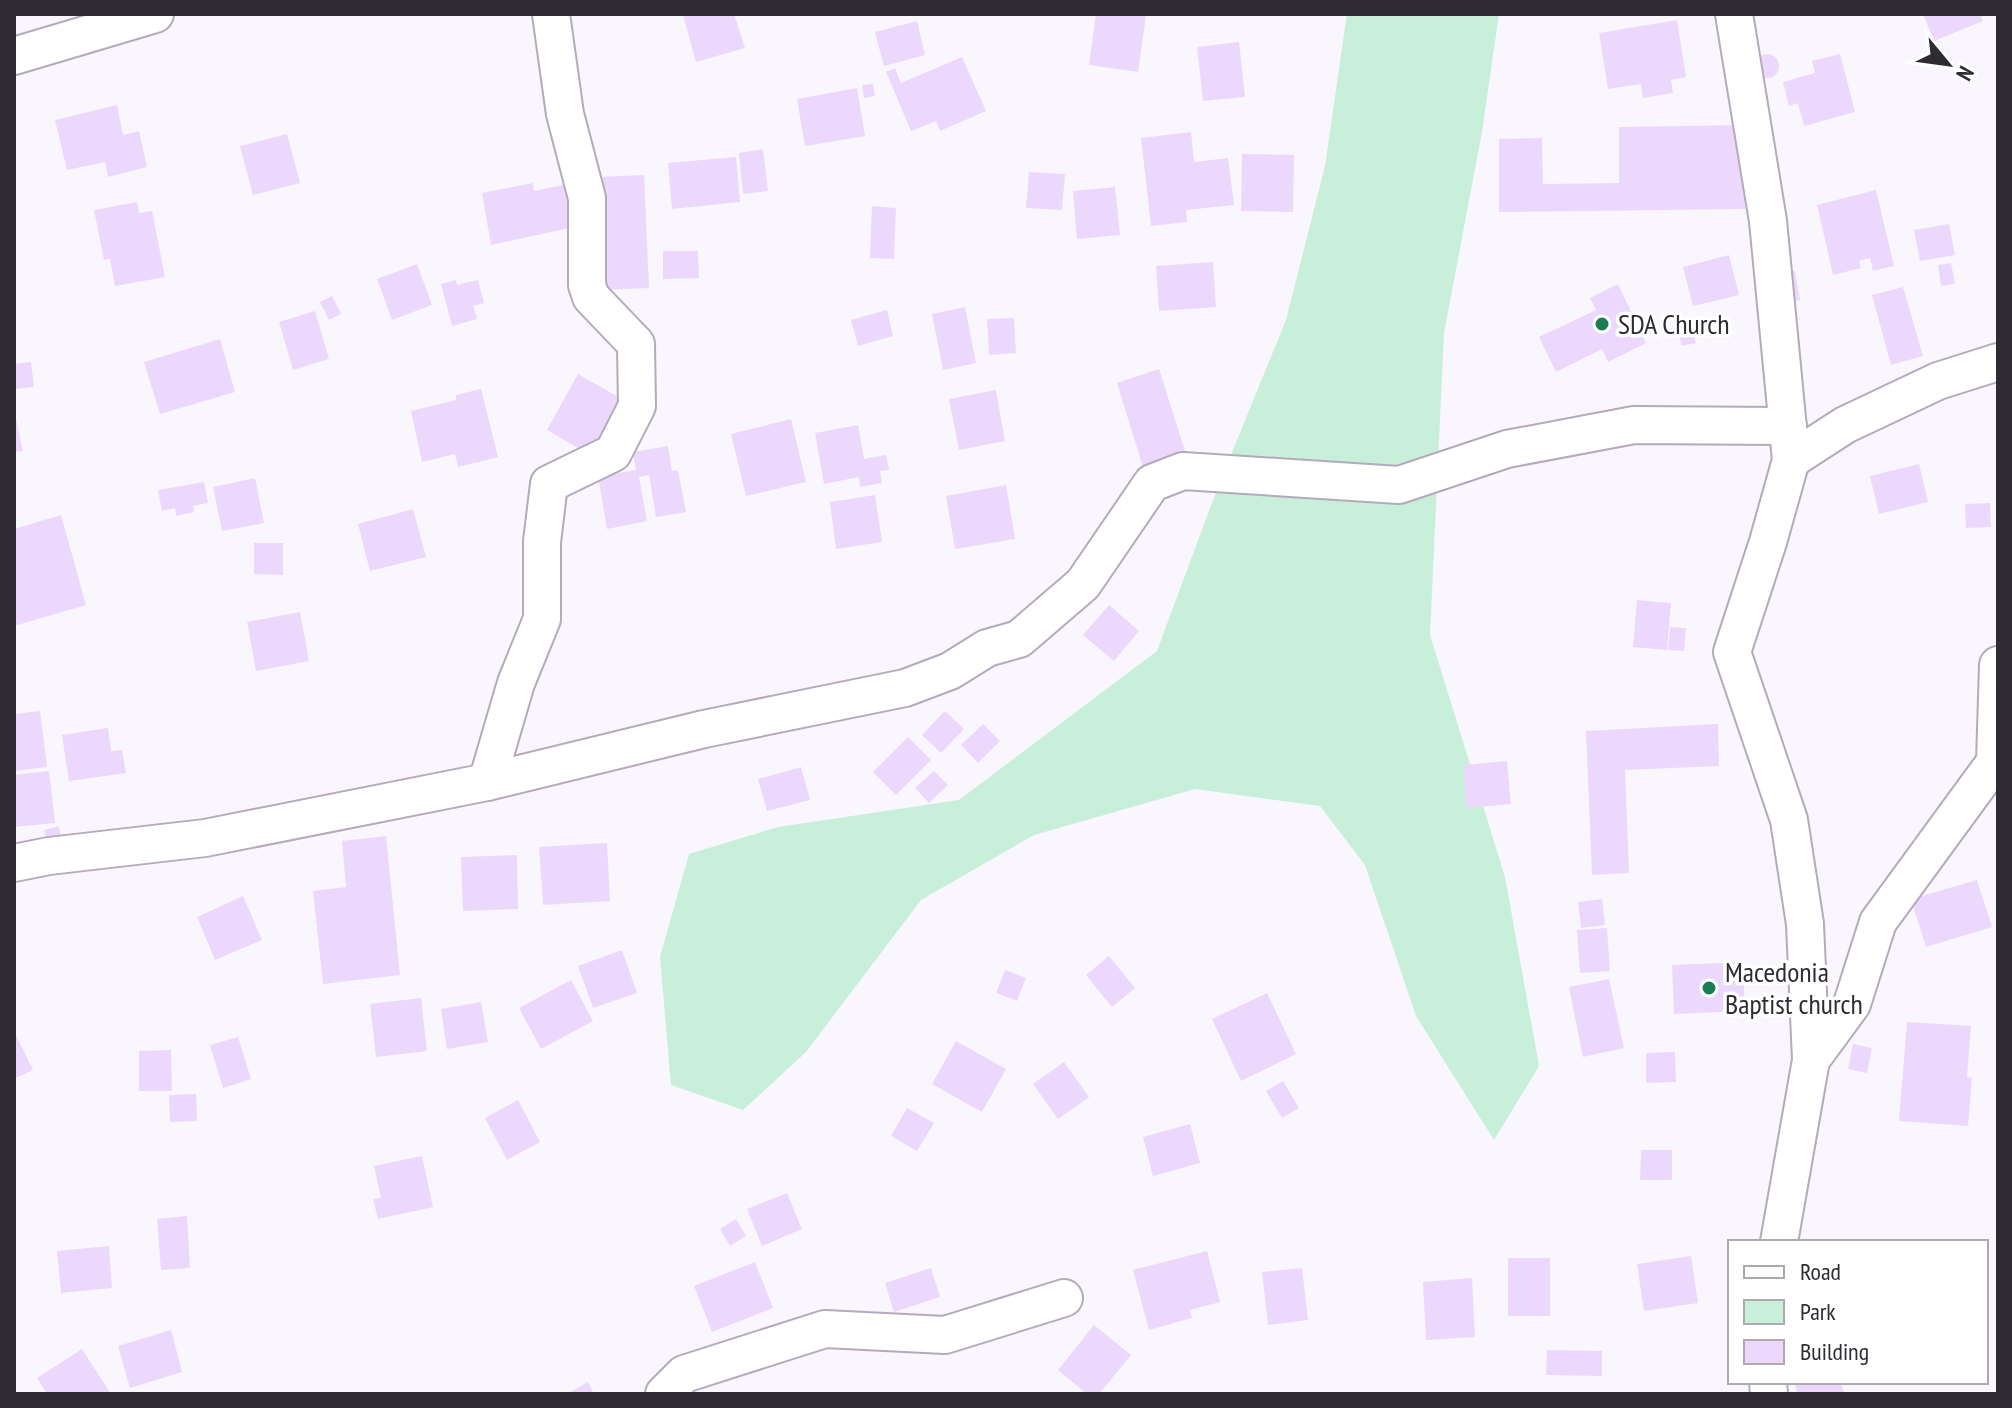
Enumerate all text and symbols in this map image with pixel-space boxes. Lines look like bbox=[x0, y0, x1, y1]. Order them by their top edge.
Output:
north arrow bbox=[1908, 24, 1988, 104]
text: N bbox=[1950, 62, 1981, 86]
place label: SDA Church bbox=[1618, 305, 1730, 342]
marker: SDA Church bbox=[1593, 315, 1611, 333]
place label: Macedonia Baptist church bbox=[1725, 953, 1863, 1022]
marker: Macedonia Baptist church bbox=[1700, 979, 1718, 997]
legend bbox=[1728, 1240, 1988, 1384]
text: Road bbox=[1800, 1256, 1841, 1287]
text: Park bbox=[1800, 1296, 1836, 1327]
text: Building bbox=[1800, 1336, 1869, 1367]

